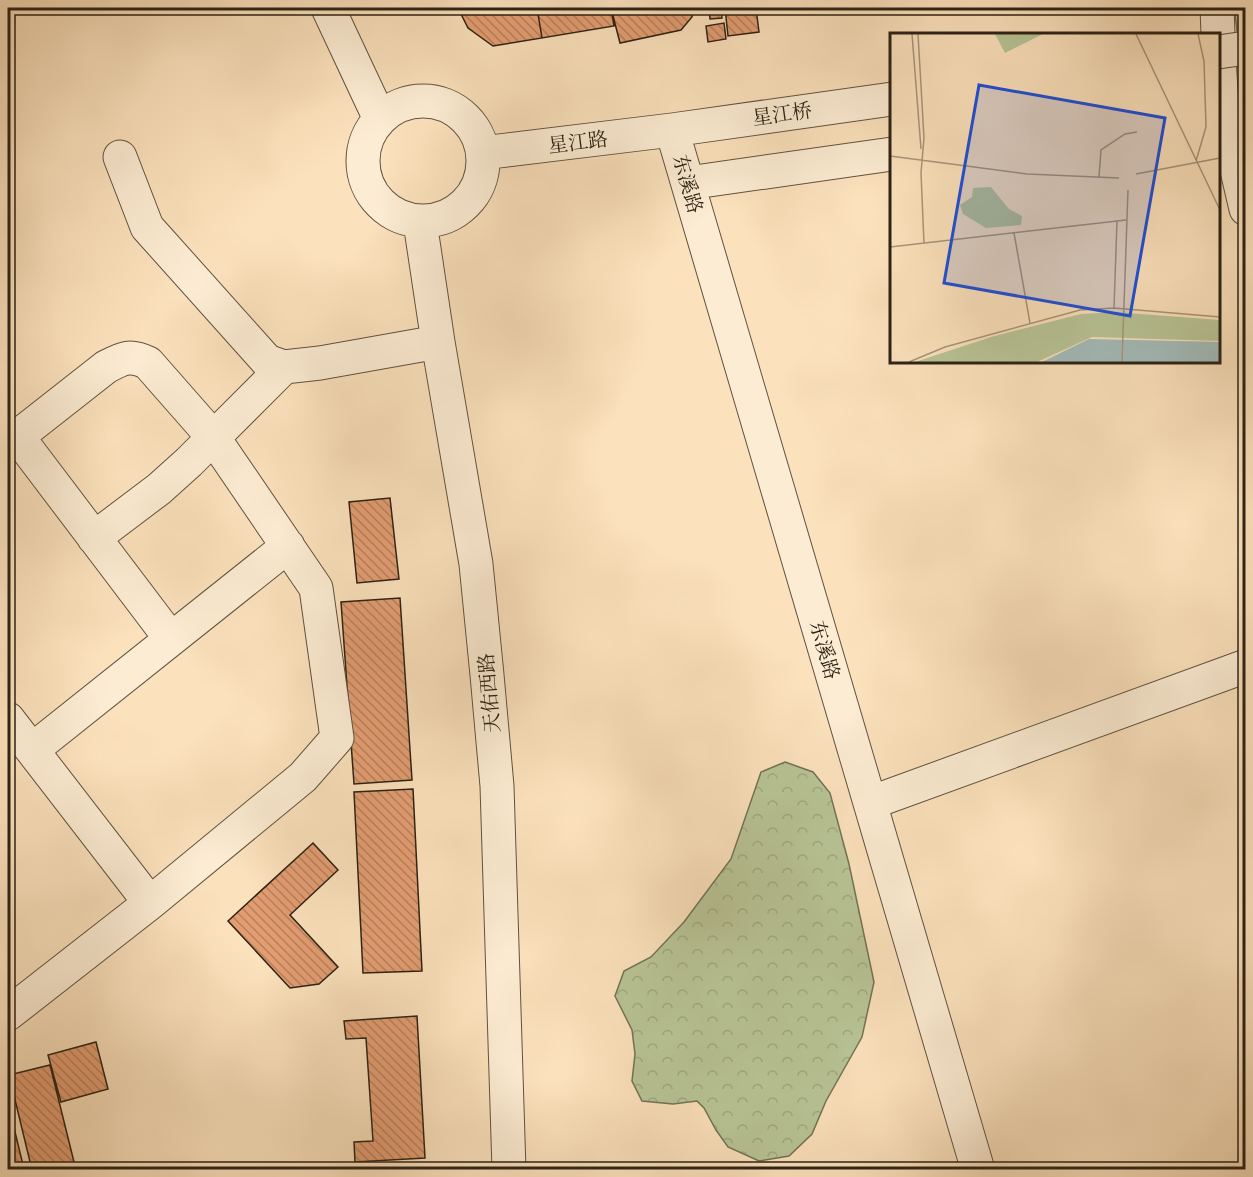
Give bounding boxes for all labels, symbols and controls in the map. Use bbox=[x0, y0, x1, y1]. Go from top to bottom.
inset map bbox=[890, 33, 1220, 363]
street label: 星江桥 bbox=[751, 98, 814, 131]
street label: 星江路 bbox=[547, 126, 609, 159]
street label: 东溪路 bbox=[667, 152, 708, 216]
street label: 东溪路 bbox=[804, 618, 845, 682]
street label: 天佑西路 bbox=[474, 652, 505, 734]

